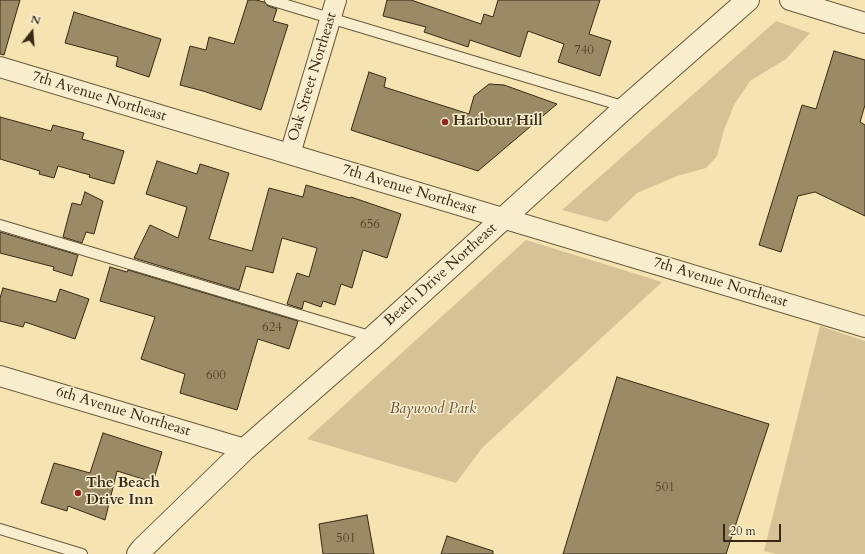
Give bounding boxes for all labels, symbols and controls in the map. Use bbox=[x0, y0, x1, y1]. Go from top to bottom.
street label: Oak Street Northeast bbox=[285, 10, 341, 144]
text: N bbox=[29, 11, 42, 29]
north arrow bbox=[12, 12, 52, 52]
house number: 740 bbox=[574, 43, 594, 59]
street label: 7th Avenue Northeast bbox=[30, 68, 168, 126]
place label: Harbour Hill bbox=[453, 113, 543, 131]
marker: Harbour Hill bbox=[440, 117, 450, 127]
street label: 7th Avenue Northeast bbox=[340, 161, 478, 219]
house number: 656 bbox=[360, 217, 380, 233]
street label: Beach Drive Northeast bbox=[381, 220, 501, 330]
street label: 7th Avenue Northeast bbox=[651, 254, 789, 312]
house number: 624 bbox=[262, 320, 282, 336]
house number: 600 bbox=[206, 368, 226, 384]
street label: 6th Avenue Northeast bbox=[54, 383, 192, 441]
park label: Baywood Park bbox=[390, 401, 476, 419]
place label: The Beach Drive Inn bbox=[86, 475, 160, 510]
house number: 501 bbox=[655, 480, 675, 496]
marker: The Beach Drive Inn bbox=[73, 488, 83, 498]
scale bar bbox=[725, 516, 783, 542]
text: 20 m bbox=[730, 523, 756, 539]
house number: 501 bbox=[336, 531, 356, 547]

